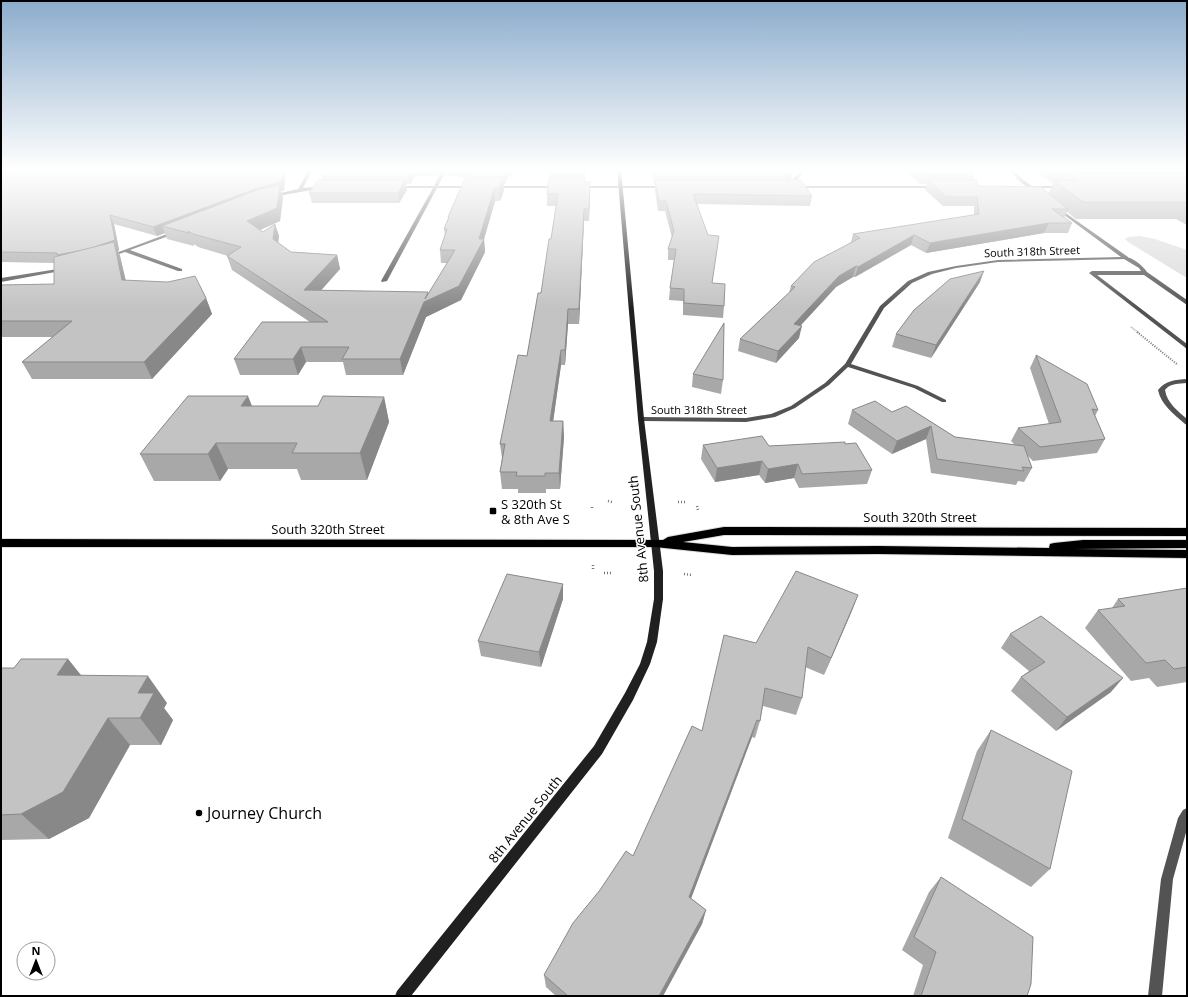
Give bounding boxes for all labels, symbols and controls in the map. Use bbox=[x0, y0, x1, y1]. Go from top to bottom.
street label: South 318th Street bbox=[984, 242, 1080, 260]
street label: South 318th Street bbox=[651, 402, 747, 417]
street label: 8th Avenue South bbox=[623, 475, 653, 583]
place label: S 320th St & 8th Ave S bbox=[501, 495, 570, 528]
marker: S 320th St & 8th Ave S bbox=[488, 506, 498, 516]
street label: South 320th Street bbox=[863, 508, 977, 526]
street label: South 320th Street bbox=[271, 520, 385, 538]
street label: 8th Avenue South bbox=[484, 772, 566, 866]
place label: Journey Church bbox=[205, 802, 322, 824]
marker: Journey Church bbox=[194, 808, 204, 818]
north arrow bbox=[16, 941, 56, 981]
text: N bbox=[32, 943, 40, 958]

